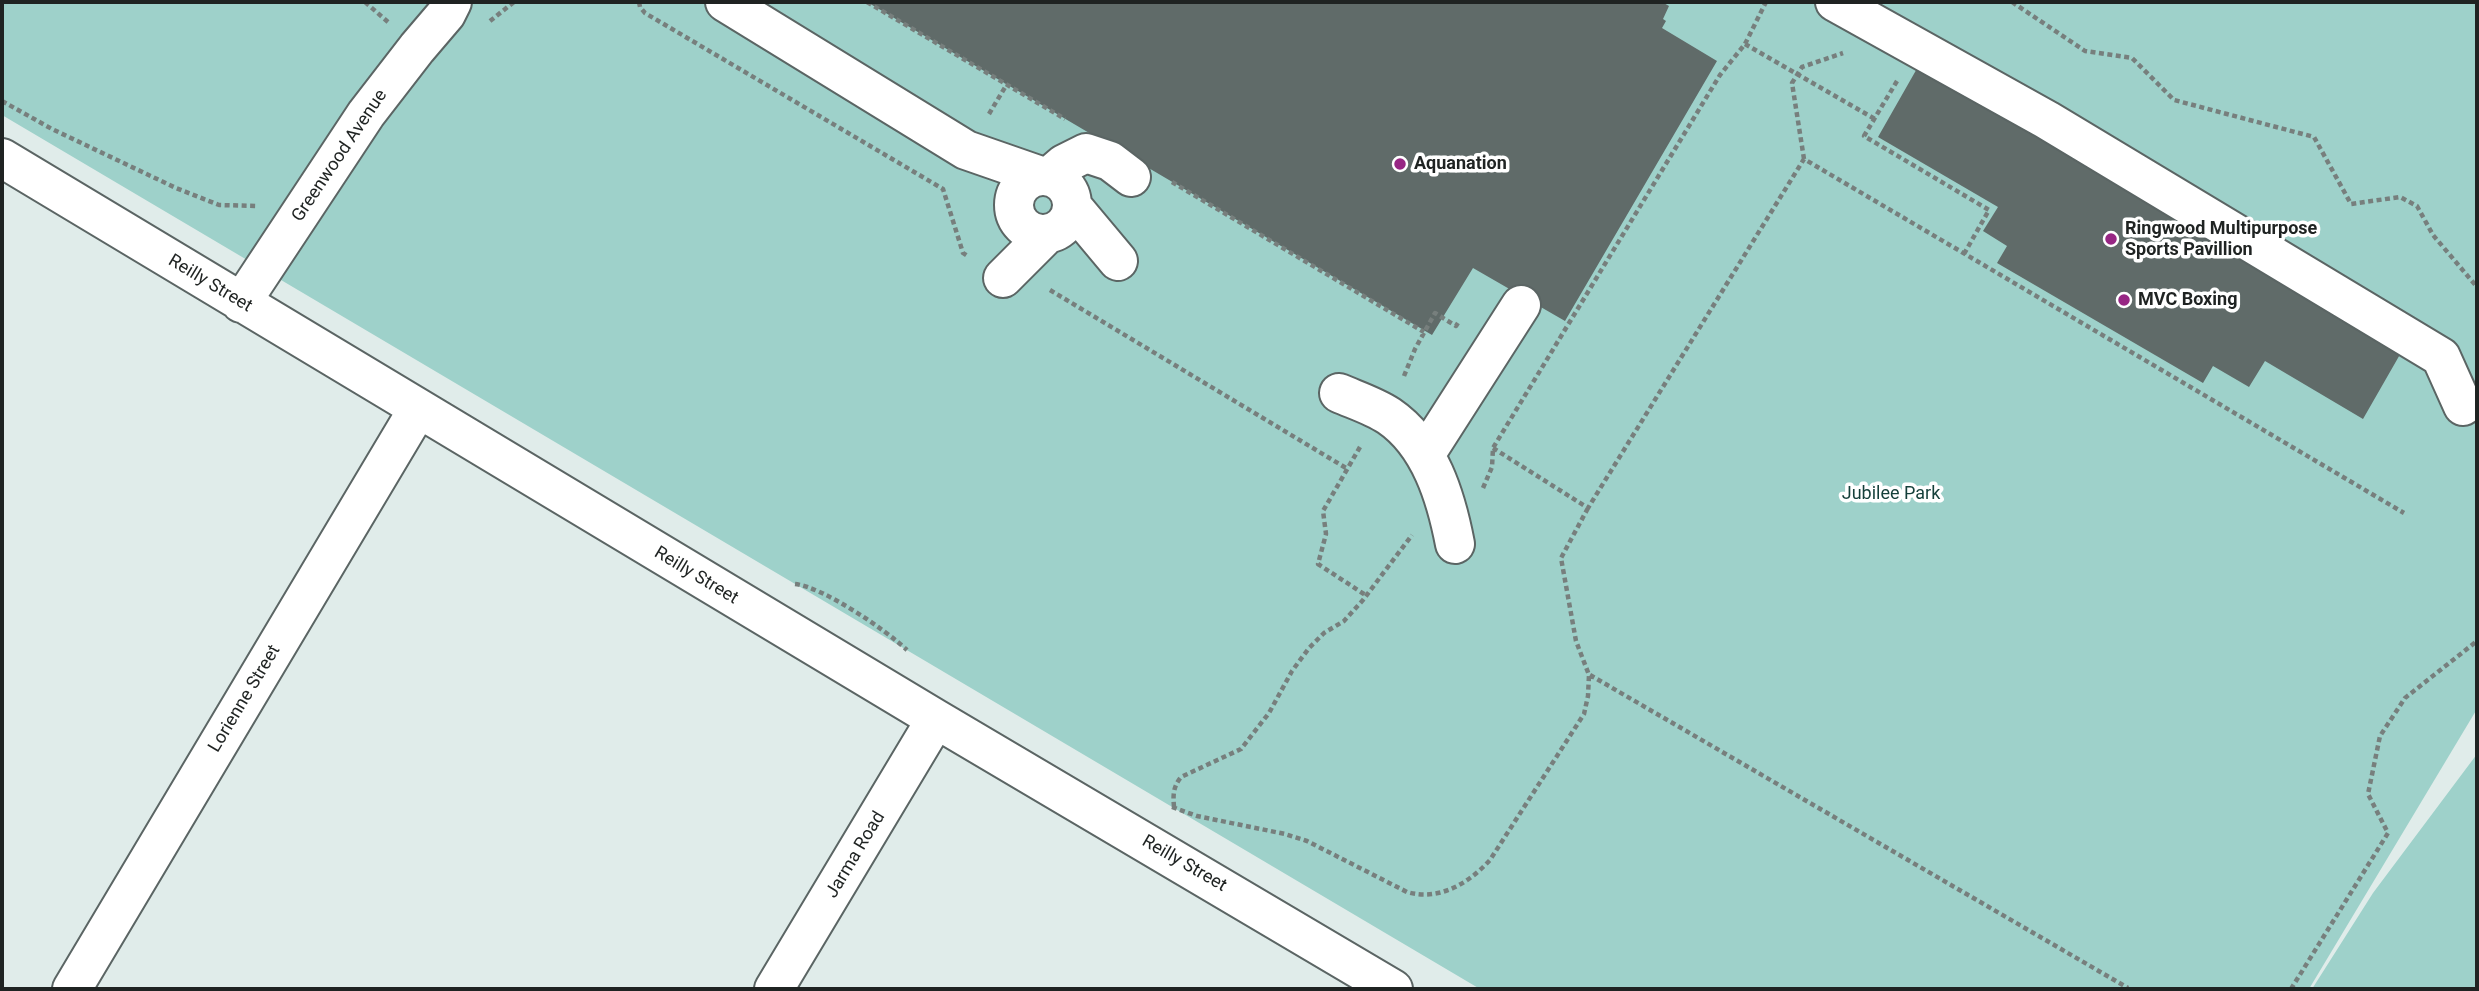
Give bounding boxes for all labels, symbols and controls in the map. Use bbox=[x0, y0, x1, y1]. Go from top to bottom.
street label: Greenwood Avenue bbox=[288, 86, 392, 226]
place label: Aquanation bbox=[1414, 153, 1507, 175]
marker: Aquanation bbox=[1392, 156, 1408, 172]
place label: Ringwood Multipurpose Sports Pavillion bbox=[2125, 218, 2317, 260]
marker: Ringwood Multipurpose Sports Pavillion bbox=[2103, 231, 2119, 247]
street label: Reilly Street bbox=[164, 250, 256, 318]
place label: MVC Boxing bbox=[2138, 289, 2237, 311]
marker: MVC Boxing bbox=[2116, 292, 2132, 308]
park label: Jubilee Park bbox=[1842, 483, 1940, 505]
street label: Reilly Street bbox=[650, 542, 742, 610]
street label: Lorienne Street bbox=[204, 641, 286, 757]
street label: Jarma Road bbox=[822, 808, 890, 902]
street label: Reilly Street bbox=[1138, 831, 1230, 897]

